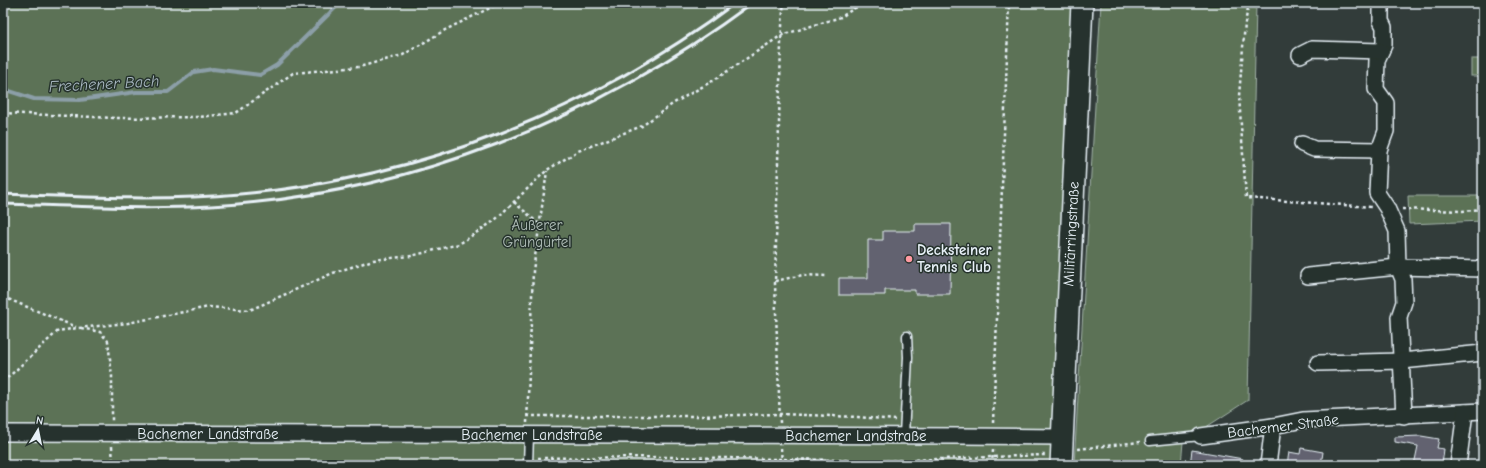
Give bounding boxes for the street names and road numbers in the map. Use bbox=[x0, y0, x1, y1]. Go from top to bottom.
street label: Militärringstraße bbox=[1059, 181, 1083, 287]
street label: Bachemer Straße bbox=[1226, 410, 1340, 442]
street label: Bachemer Landstraße bbox=[137, 425, 279, 443]
street label: Bachemer Landstraße bbox=[461, 426, 603, 444]
street label: Bachemer Landstraße bbox=[785, 427, 927, 445]

